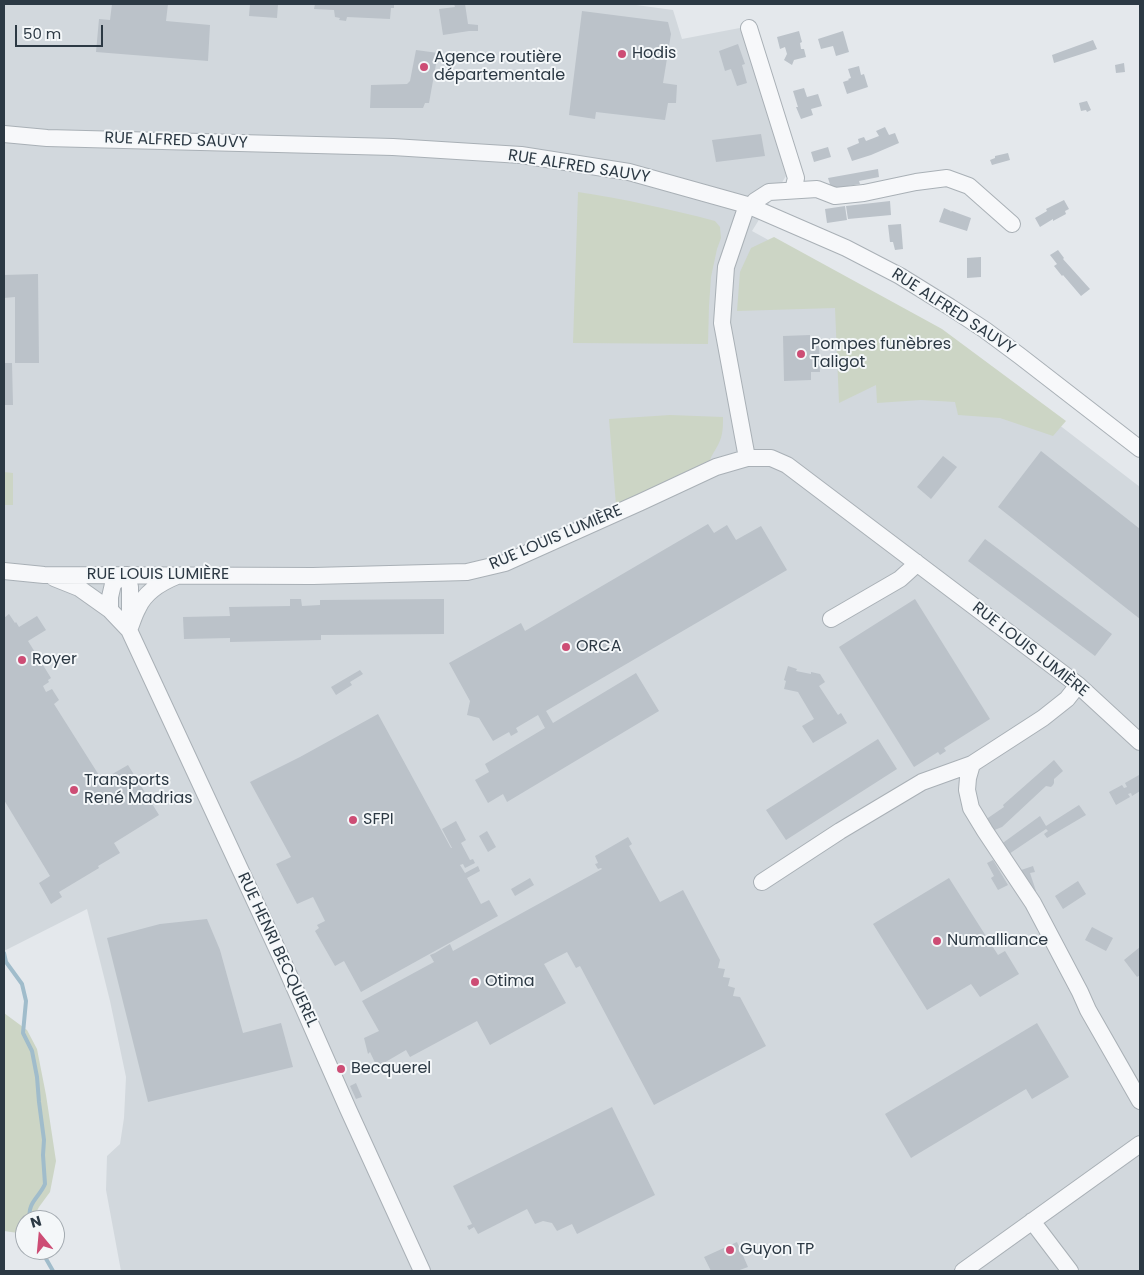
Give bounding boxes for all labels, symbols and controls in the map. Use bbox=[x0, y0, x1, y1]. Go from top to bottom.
scale bar bbox=[18, 15, 105, 47]
text: 50 m bbox=[23, 23, 61, 44]
place label: Hodis bbox=[632, 44, 676, 64]
place label: Agence routière départementale bbox=[434, 48, 565, 86]
marker: Hodis bbox=[616, 48, 628, 60]
marker: Agence routière départementale bbox=[418, 61, 430, 73]
street label: RUE ALFRED SAUVY bbox=[104, 129, 248, 153]
street label: RUE ALFRED SAUVY bbox=[507, 146, 651, 188]
street label: RUE ALFRED SAUVY bbox=[888, 265, 1018, 359]
place label: Pompes funèbres Taligot bbox=[811, 335, 951, 373]
marker: Pompes funèbres Taligot bbox=[795, 348, 807, 360]
street label: RUE LOUIS LUMIÈRE bbox=[487, 501, 625, 575]
street label: RUE LOUIS LUMIÈRE bbox=[87, 565, 229, 585]
street label: RUE LOUIS LUMIÈRE bbox=[968, 599, 1092, 701]
place label: ORCA bbox=[576, 637, 621, 657]
marker: ORCA bbox=[560, 641, 572, 653]
place label: Royer bbox=[32, 650, 77, 670]
marker: Royer bbox=[16, 654, 28, 666]
place label: Transports René Madrias bbox=[84, 771, 193, 809]
marker: Transports René Madrias bbox=[68, 784, 80, 796]
place label: SFPI bbox=[363, 810, 394, 830]
marker: SFPI bbox=[347, 814, 359, 826]
street label: RUE HENRI BECQUEREL bbox=[233, 870, 321, 1030]
place label: Numalliance bbox=[947, 931, 1048, 951]
marker: Numalliance bbox=[931, 935, 943, 947]
place label: Otima bbox=[485, 972, 535, 992]
marker: Otima bbox=[469, 976, 481, 988]
place label: Becquerel bbox=[351, 1059, 431, 1079]
marker: Becquerel bbox=[335, 1063, 347, 1075]
north arrow bbox=[15, 1210, 65, 1260]
text: N bbox=[28, 1211, 44, 1233]
place label: Guyon TP bbox=[740, 1240, 814, 1260]
marker: Guyon TP bbox=[724, 1244, 736, 1256]

